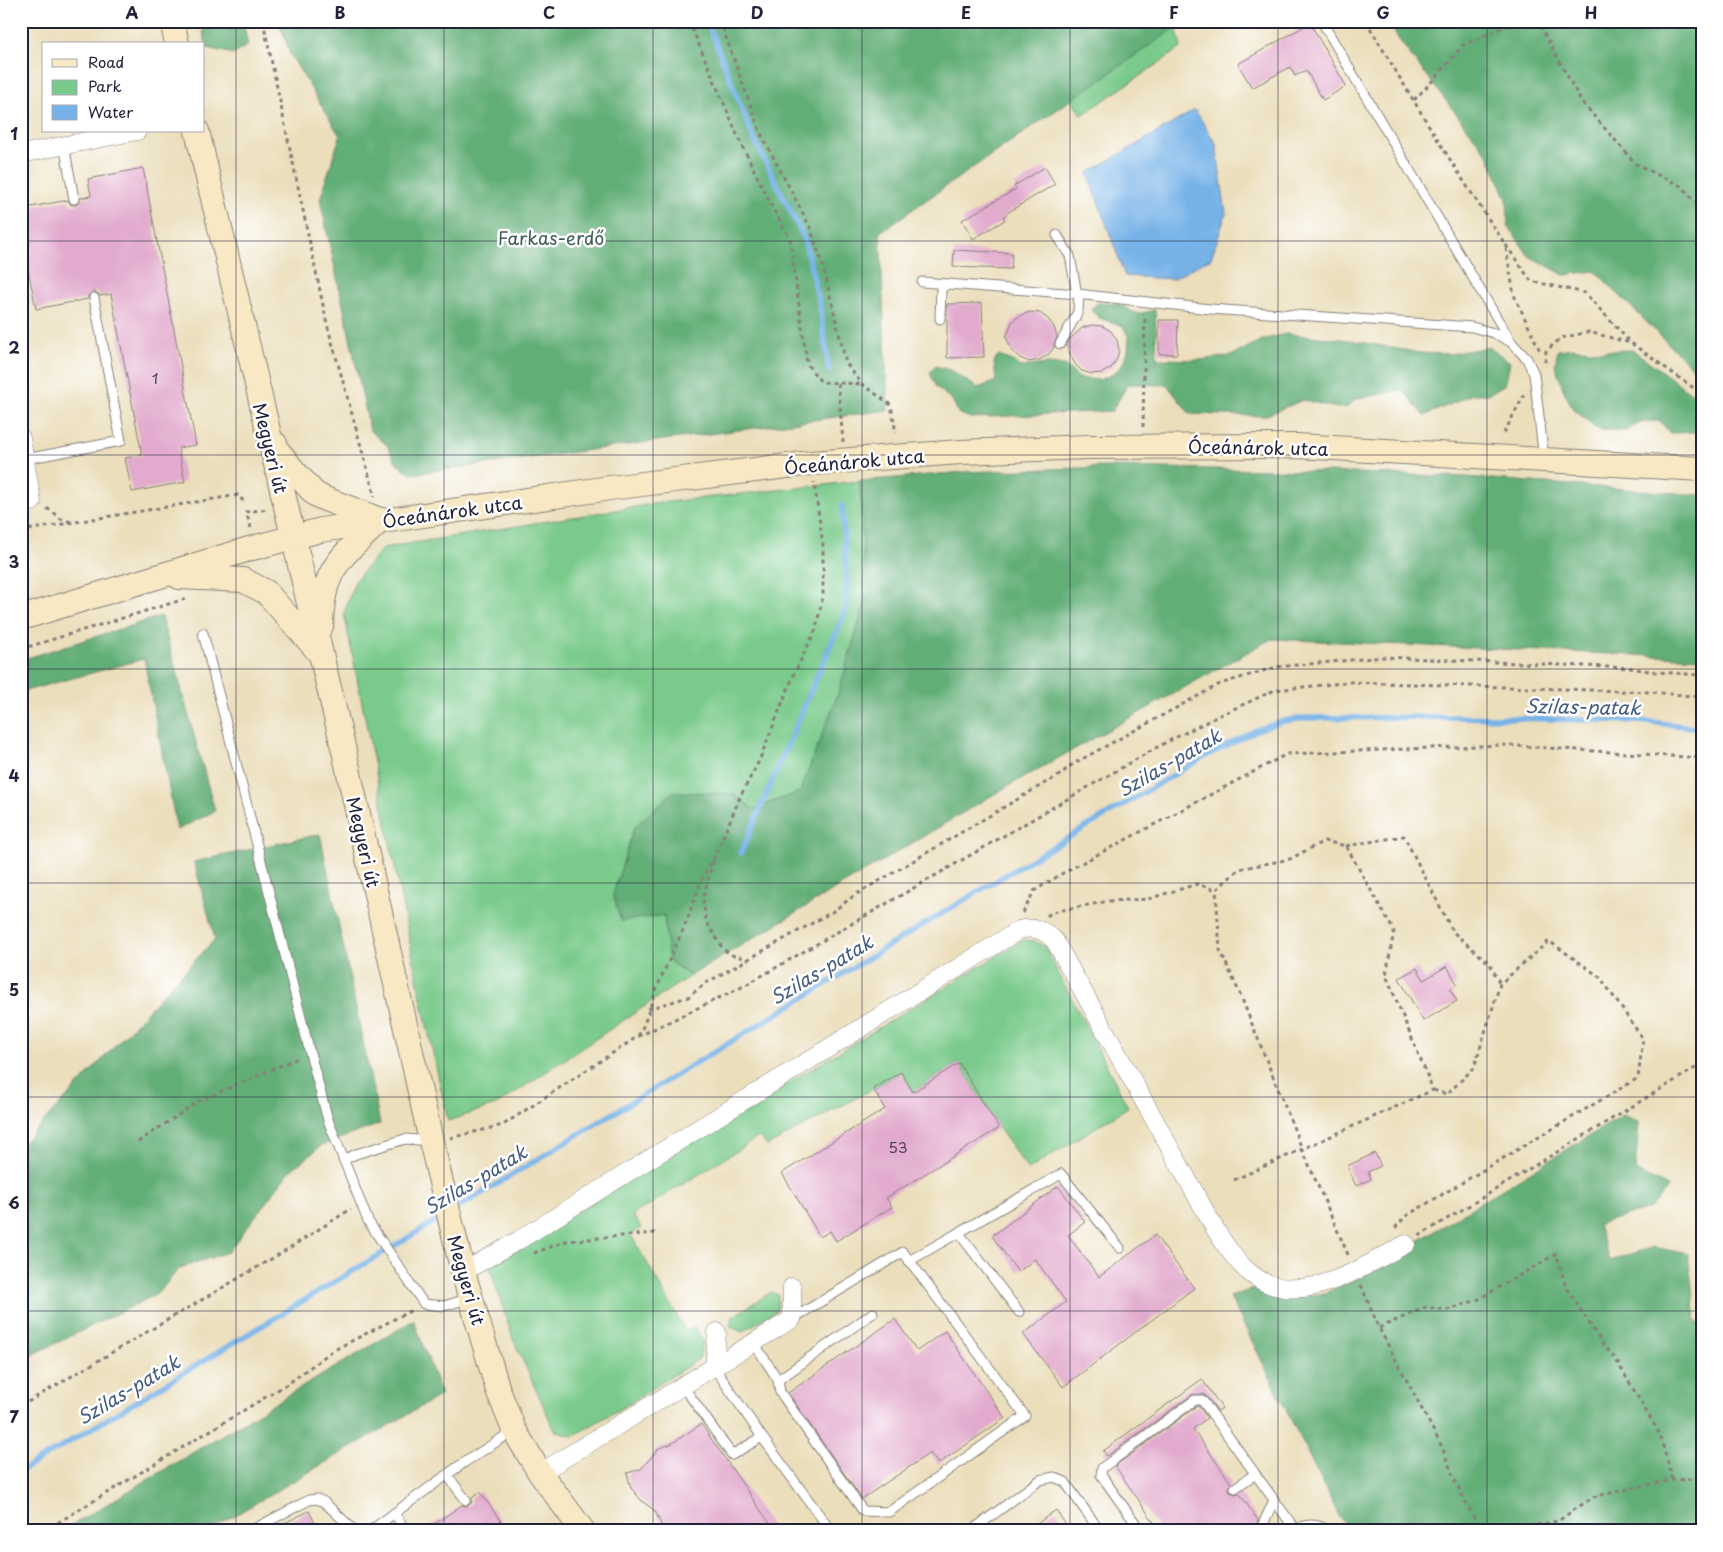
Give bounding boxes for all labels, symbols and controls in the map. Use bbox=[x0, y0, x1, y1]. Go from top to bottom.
text: A bbox=[126, 0, 139, 24]
text: B bbox=[335, 0, 346, 24]
text: C bbox=[543, 0, 555, 24]
text: D bbox=[751, 0, 763, 24]
text: E bbox=[961, 0, 971, 24]
text: F bbox=[1169, 0, 1179, 24]
text: G bbox=[1376, 0, 1390, 24]
text: H bbox=[1585, 0, 1597, 24]
legend bbox=[42, 42, 205, 132]
text: Road bbox=[88, 50, 124, 73]
text: Park bbox=[88, 74, 122, 97]
text: Water bbox=[88, 100, 133, 123]
text: 1 bbox=[10, 121, 18, 145]
park label: Farkas-erdő bbox=[498, 224, 604, 251]
text: 2 bbox=[8, 335, 20, 359]
house number: 1 bbox=[152, 366, 158, 389]
street label: Megyeri út bbox=[247, 400, 295, 496]
street label: Óceánárok utca bbox=[1188, 432, 1329, 462]
street label: Óceánárok utca bbox=[783, 441, 925, 481]
street label: Óceánárok utca bbox=[381, 488, 524, 534]
text: 3 bbox=[9, 549, 19, 573]
water label: Szilas-patak bbox=[1525, 691, 1642, 721]
water label: Szilas-patak bbox=[1112, 720, 1227, 803]
text: 4 bbox=[9, 763, 20, 787]
street label: Megyeri út bbox=[340, 794, 388, 890]
water label: Szilas-patak bbox=[764, 927, 879, 1011]
text: 5 bbox=[9, 977, 19, 1001]
house number: 53 bbox=[888, 1135, 908, 1158]
water label: Szilas-patak bbox=[418, 1137, 533, 1221]
text: 6 bbox=[8, 1190, 20, 1214]
street label: Megyeri út bbox=[441, 1232, 493, 1328]
water label: Szilas-patak bbox=[71, 1347, 186, 1431]
text: 7 bbox=[9, 1404, 19, 1428]

